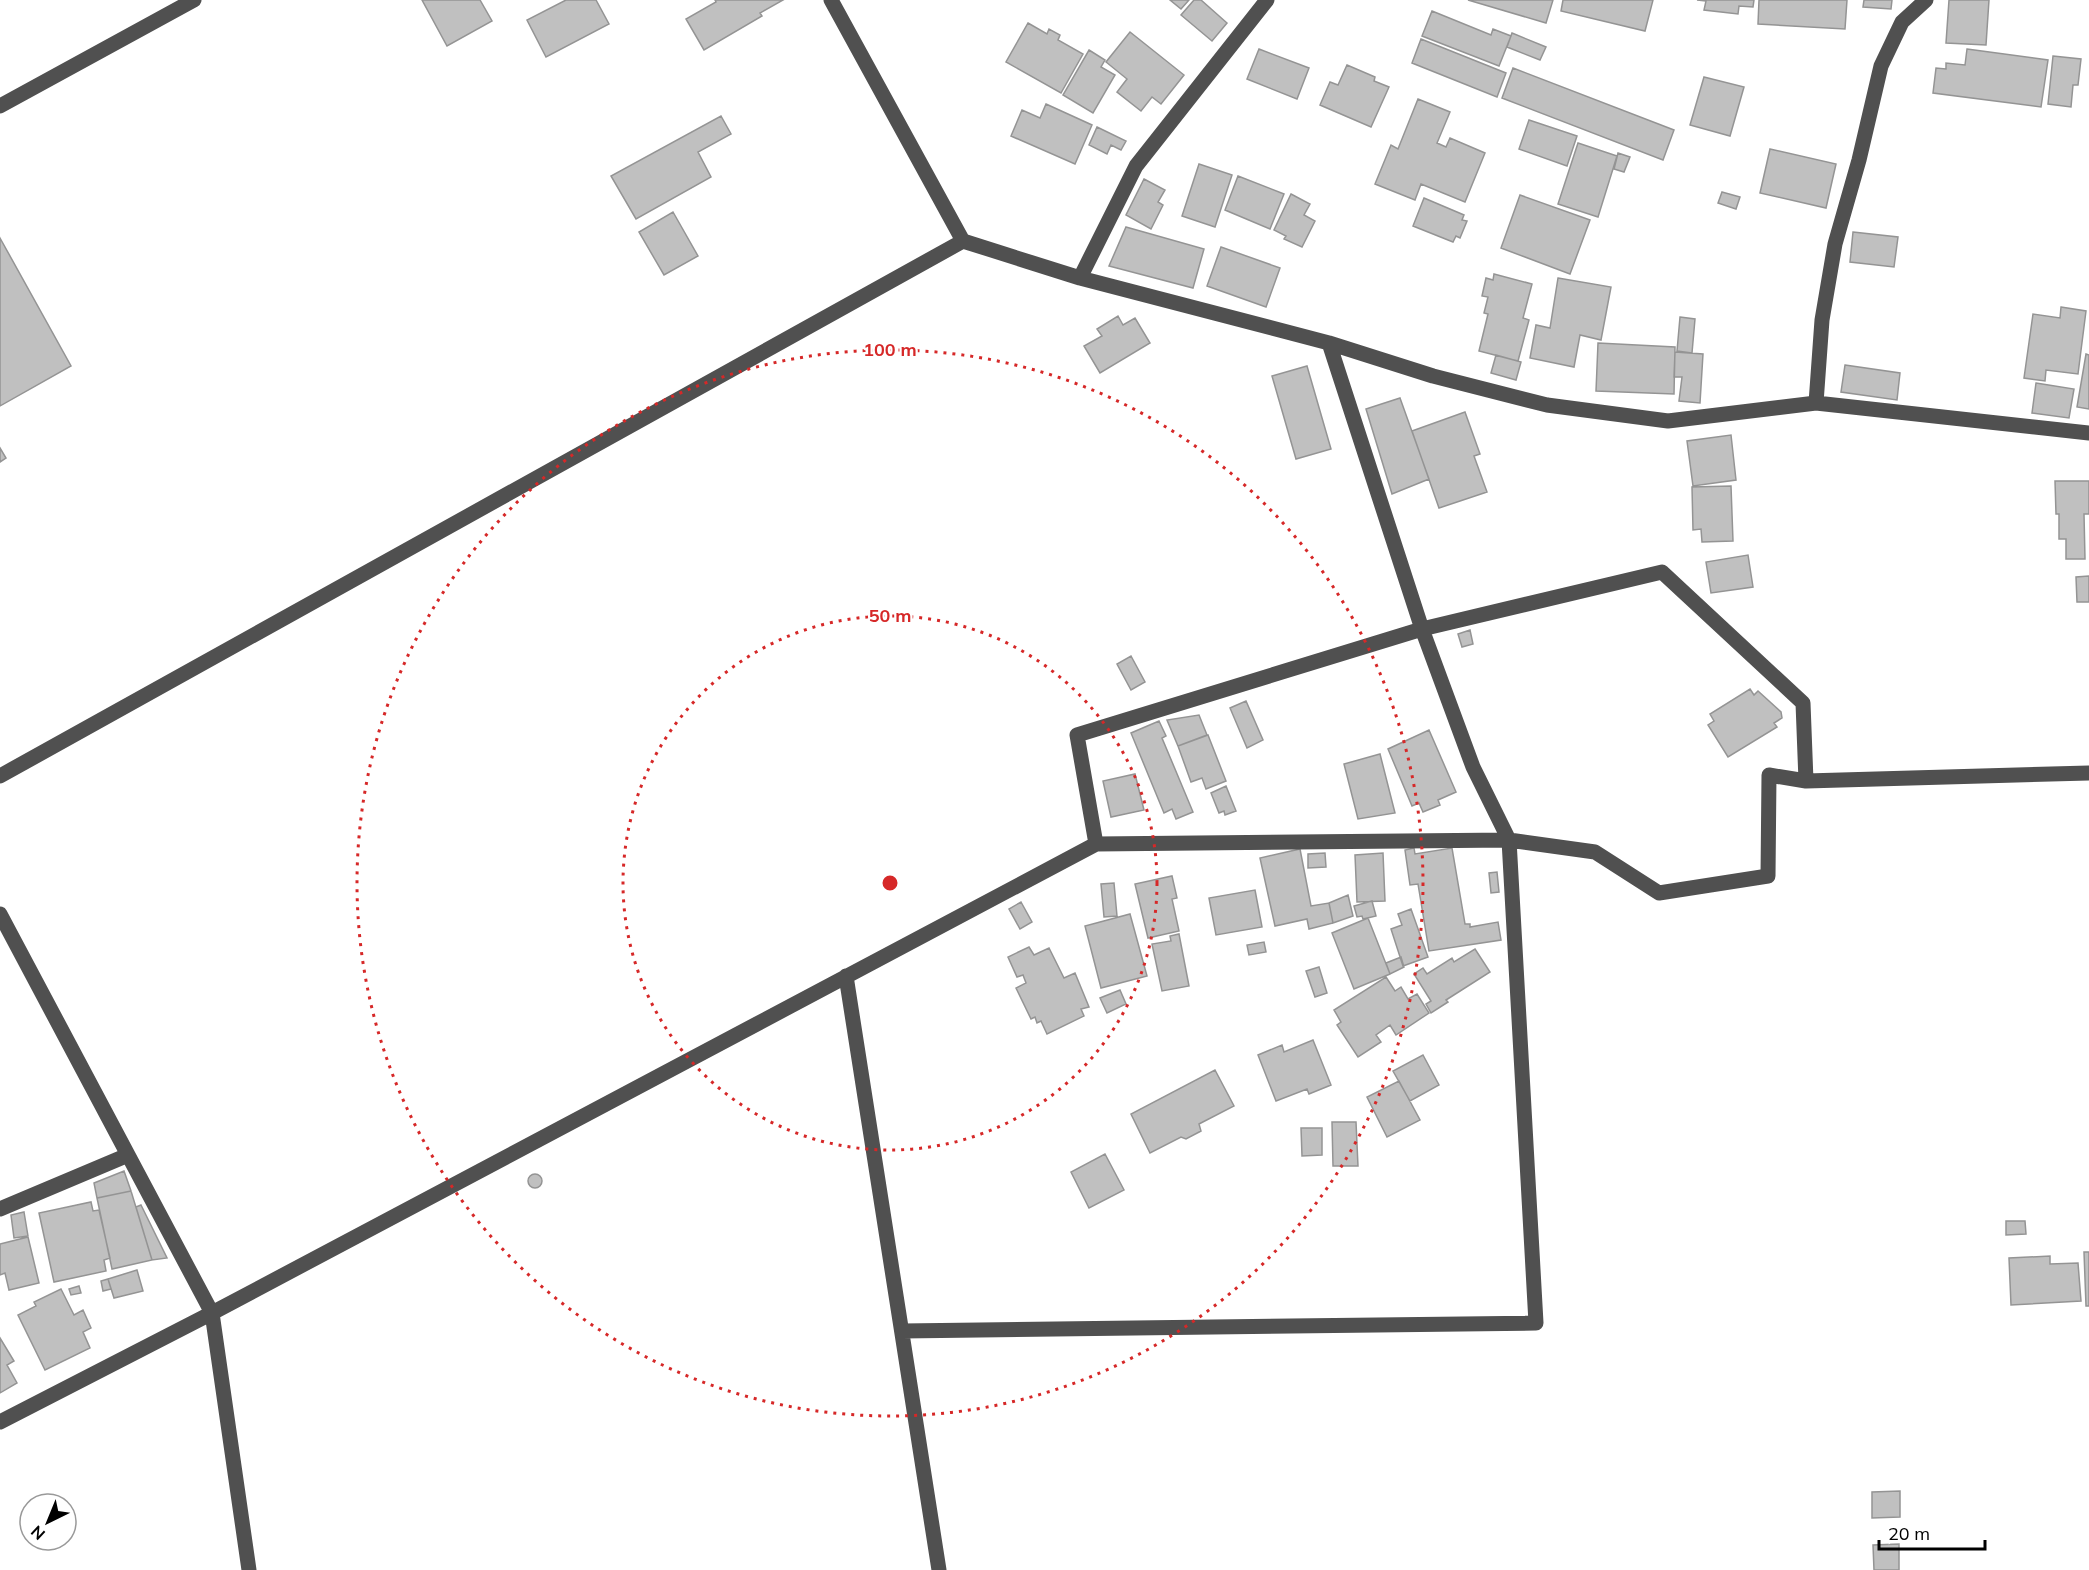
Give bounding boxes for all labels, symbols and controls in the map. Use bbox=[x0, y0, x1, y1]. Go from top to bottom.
text: 100 m bbox=[863, 338, 917, 361]
text: 50 m bbox=[869, 604, 911, 627]
centre of rings bbox=[880, 873, 900, 893]
north arrow bbox=[18, 1492, 78, 1552]
scale bar bbox=[1879, 1513, 1986, 1551]
text: N bbox=[27, 1522, 49, 1544]
text: 20 m bbox=[1888, 1522, 1930, 1545]

